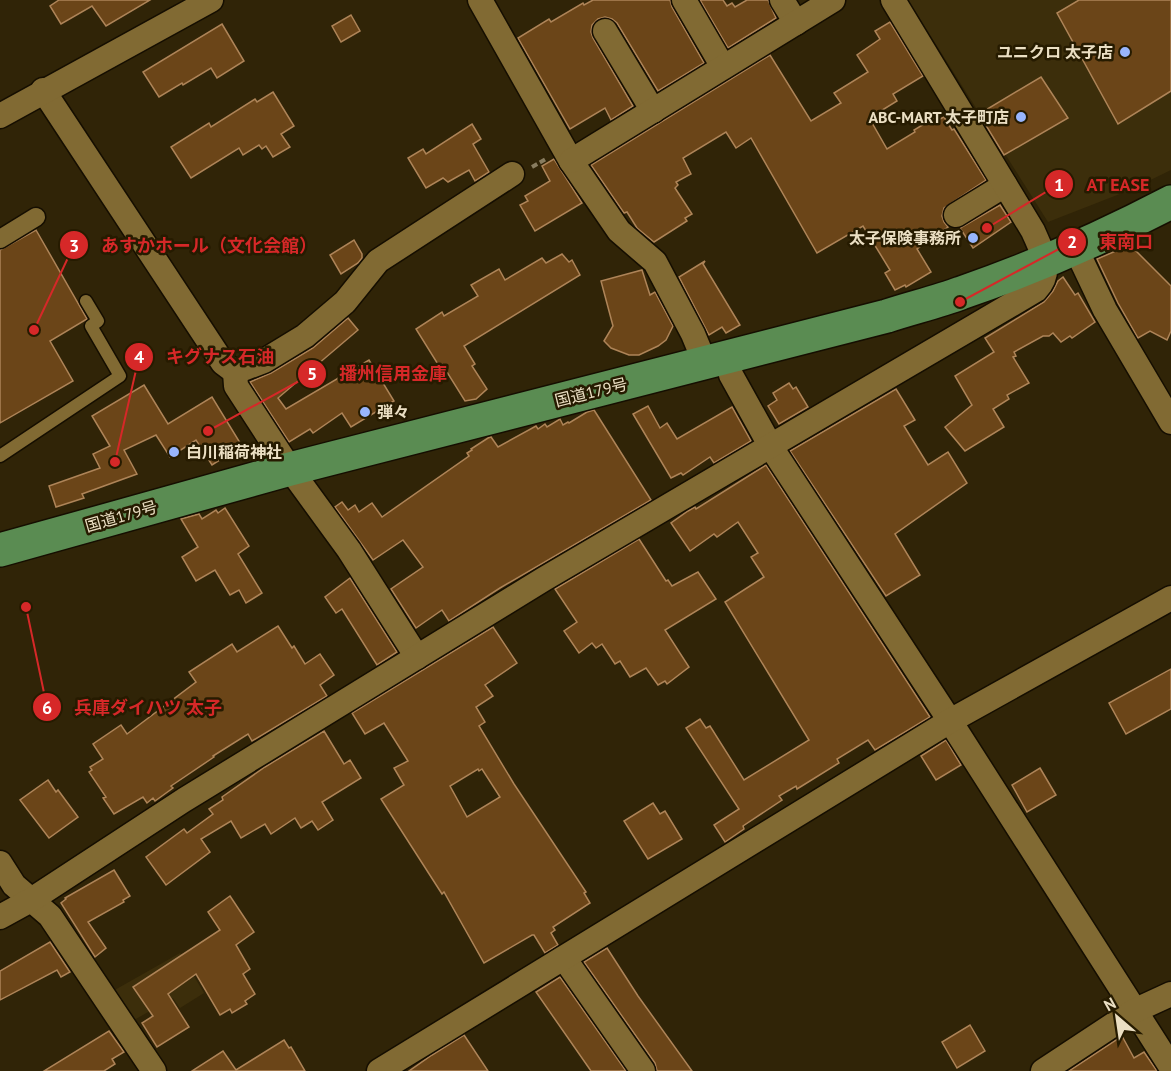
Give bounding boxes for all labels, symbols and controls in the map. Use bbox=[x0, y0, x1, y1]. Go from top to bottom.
place label: ユニクロ 太子店 bbox=[997, 42, 1113, 62]
marker: ユニクロ 太子店 bbox=[1118, 45, 1132, 59]
place label: ABC-MART 太子町店 bbox=[868, 107, 1009, 127]
marker: ABC-MART 太子町店 bbox=[1014, 110, 1028, 124]
callout: AT EASE bbox=[1044, 166, 1161, 202]
text: 1 bbox=[1054, 173, 1064, 196]
text: AT EASE bbox=[1087, 173, 1149, 196]
callout: 東南口 bbox=[1057, 224, 1165, 260]
callout: あすかホール（文化会館） bbox=[59, 227, 329, 263]
place label: 太子保険事務所 bbox=[849, 228, 961, 248]
text: 2 bbox=[1067, 230, 1077, 253]
text: 東南口 bbox=[1099, 230, 1153, 253]
marker: 太子保険事務所 bbox=[966, 231, 980, 245]
text: 3 bbox=[69, 234, 79, 257]
text: あすかホール（文化会館） bbox=[101, 234, 317, 257]
callout: キグナス石油 bbox=[124, 339, 286, 375]
text: 4 bbox=[134, 345, 144, 368]
text: キグナス石油 bbox=[166, 345, 274, 368]
callout: 播州信用金庫 bbox=[297, 356, 459, 392]
text: 5 bbox=[307, 362, 317, 385]
text: 播州信用金庫 bbox=[339, 362, 447, 385]
street label: 国道179号 bbox=[553, 373, 629, 411]
place label: 弾々 bbox=[377, 402, 409, 422]
marker: 弾々 bbox=[358, 405, 372, 419]
place label: 白川稲荷神社 bbox=[186, 442, 282, 462]
marker: 白川稲荷神社 bbox=[167, 445, 181, 459]
street label: 国道179号 bbox=[83, 496, 159, 536]
callout: 兵庫ダイハツ 太子 bbox=[32, 689, 234, 725]
text: 6 bbox=[42, 696, 52, 719]
text: 兵庫ダイハツ 太子 bbox=[74, 696, 222, 719]
north arrow bbox=[1087, 987, 1147, 1047]
text: N bbox=[1100, 993, 1119, 1015]

